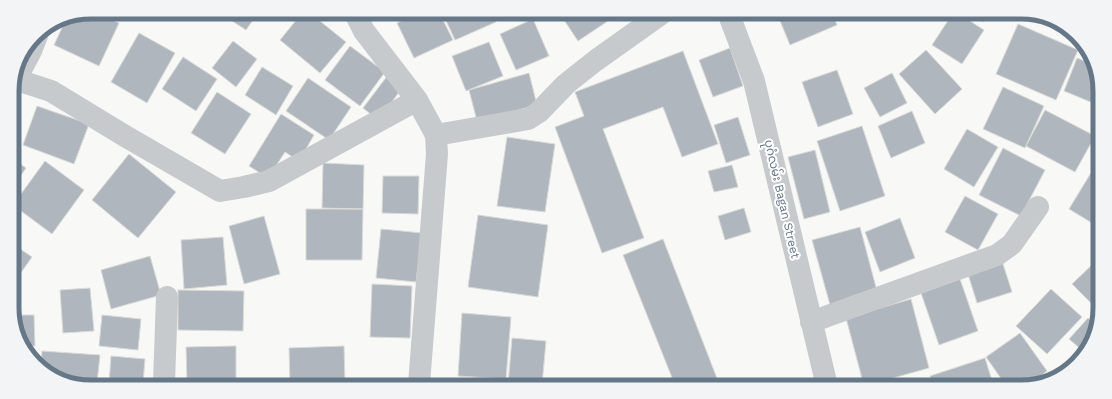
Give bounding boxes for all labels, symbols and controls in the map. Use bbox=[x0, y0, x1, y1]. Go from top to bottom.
street label: ပုဂံလမ်း Bagan Street bbox=[759, 138, 804, 260]

